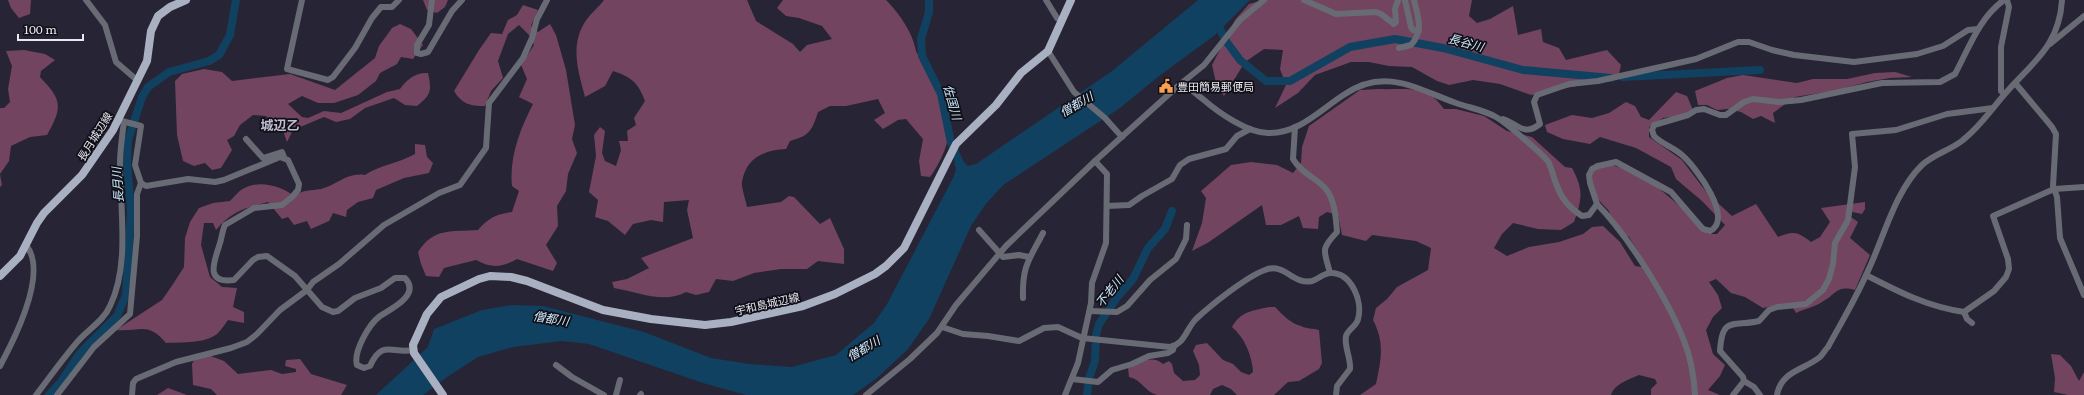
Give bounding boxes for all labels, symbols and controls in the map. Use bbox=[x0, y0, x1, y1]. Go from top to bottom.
scale bar bbox=[18, 16, 83, 42]
text: 100 m bbox=[24, 20, 57, 38]
water label: 長谷川 bbox=[1446, 29, 1488, 56]
public building icon: 豊田簡易郵便局 bbox=[1158, 78, 1174, 94]
place label: 豊田簡易郵便局 bbox=[1177, 78, 1254, 94]
water label: 佐国川 bbox=[939, 82, 967, 124]
water label: 僧都川 bbox=[1056, 86, 1098, 121]
street label: 長月城辺線 bbox=[73, 108, 115, 164]
district label: 城辺乙 bbox=[260, 115, 300, 134]
water label: 長月川 bbox=[107, 164, 127, 204]
water label: 不老川 bbox=[1091, 270, 1128, 311]
street label: 宇和島城辺線 bbox=[733, 288, 801, 318]
water label: 僧都川 bbox=[532, 306, 572, 330]
water label: 僧都川 bbox=[843, 330, 885, 365]

